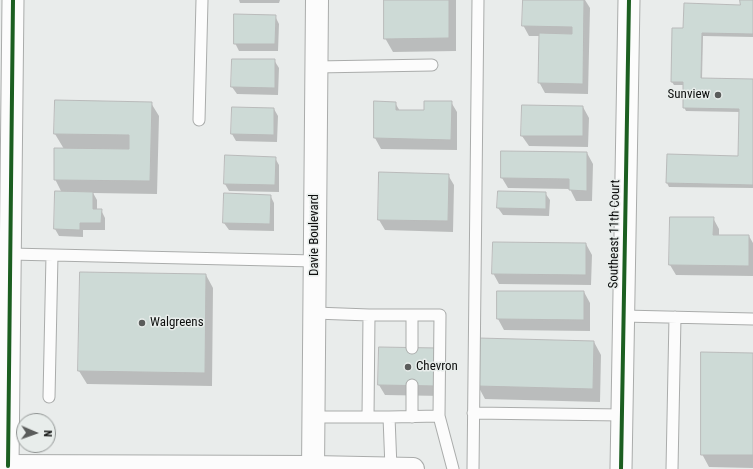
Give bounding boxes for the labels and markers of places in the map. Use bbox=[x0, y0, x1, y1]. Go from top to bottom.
place label: Sunview bbox=[668, 87, 710, 103]
marker: Sunview bbox=[713, 90, 723, 100]
place label: Walgreens bbox=[150, 315, 204, 331]
marker: Walgreens bbox=[137, 318, 147, 328]
place label: Chevron bbox=[416, 359, 458, 375]
marker: Chevron bbox=[403, 362, 413, 372]

